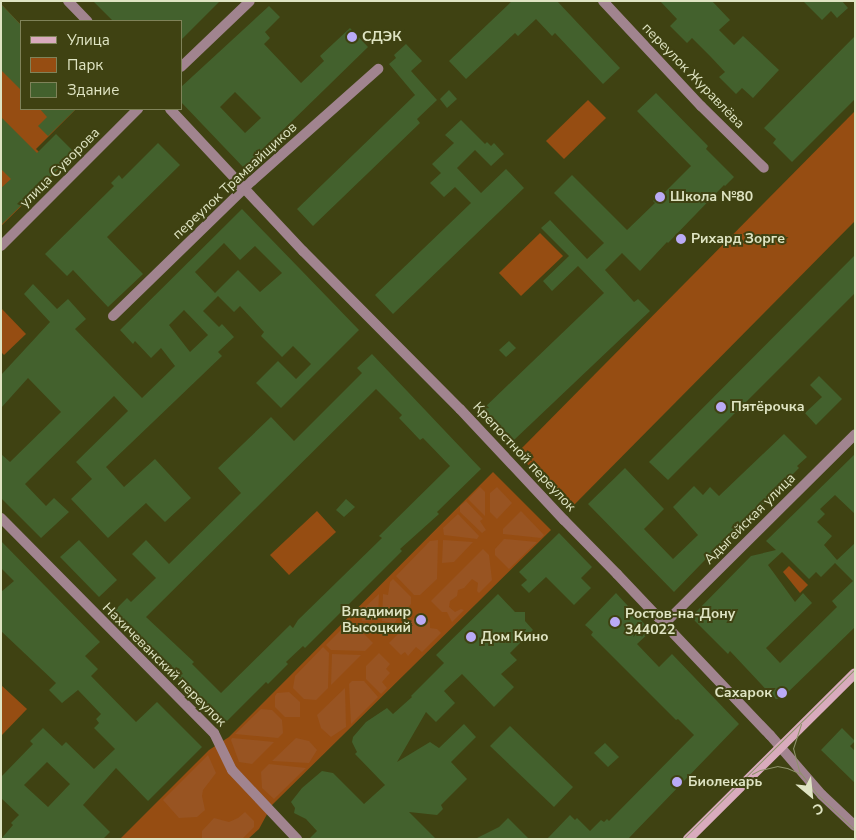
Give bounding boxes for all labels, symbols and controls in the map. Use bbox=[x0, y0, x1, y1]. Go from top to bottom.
legend bbox=[20, 20, 182, 110]
street label: переулок Журавлёва bbox=[638, 20, 748, 132]
place label: СДЭК bbox=[362, 29, 402, 45]
text: Улица bbox=[67, 30, 110, 50]
marker: СДЭК bbox=[346, 31, 358, 43]
text: Парк bbox=[67, 55, 103, 75]
text: Здание bbox=[67, 80, 119, 100]
street label: переулок Трамвайщиков bbox=[169, 119, 301, 243]
street label: улица Суворова bbox=[17, 125, 103, 211]
place label: Школа №80 bbox=[670, 189, 753, 205]
marker: Школа №80 bbox=[654, 191, 666, 203]
place label: Рихард Зорге bbox=[691, 231, 785, 247]
marker: Рихард Зорге bbox=[675, 233, 687, 245]
street label: Крепостной переулок bbox=[469, 399, 579, 515]
place label: Пятёрочка bbox=[731, 399, 804, 415]
marker: Пятёрочка bbox=[715, 401, 727, 413]
street label: Адыгейская улица bbox=[701, 470, 799, 568]
street label: Нахичеванский переулок bbox=[99, 600, 229, 730]
place label: Владимир Высоцкий bbox=[341, 604, 411, 636]
place label: Ростов-на-Дону 344022 bbox=[625, 606, 735, 638]
marker: Владимир Высоцкий bbox=[415, 614, 427, 626]
marker: Ростов-на-Дону 344022 bbox=[609, 616, 621, 628]
place label: Дом Кино bbox=[481, 629, 548, 645]
marker: Дом Кино bbox=[465, 631, 477, 643]
place label: Сахарок bbox=[714, 685, 772, 701]
marker: Сахарок bbox=[776, 687, 788, 699]
north arrow bbox=[786, 770, 836, 820]
place label: Биолекарь bbox=[688, 774, 762, 790]
marker: Биолекарь bbox=[670, 775, 684, 789]
text: С bbox=[810, 798, 827, 819]

